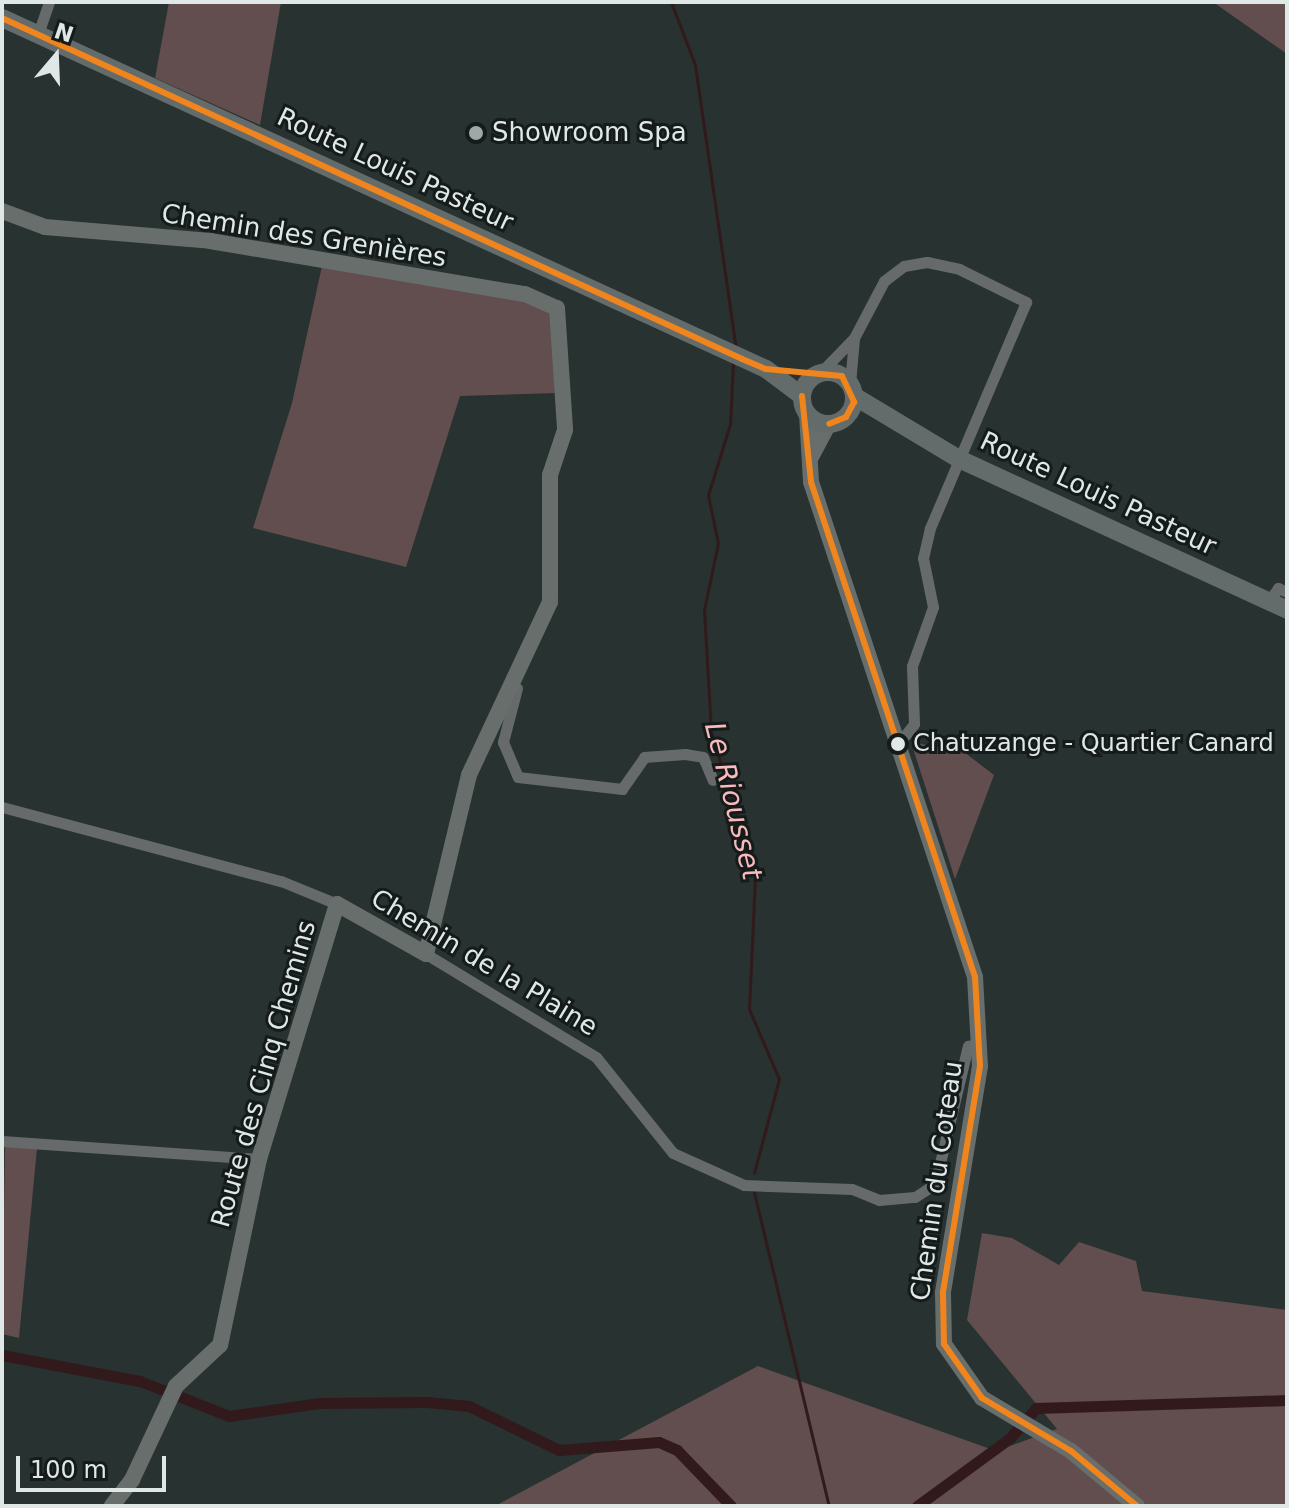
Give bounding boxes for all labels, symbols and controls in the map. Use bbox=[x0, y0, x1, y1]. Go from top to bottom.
north arrow bbox=[16, 16, 96, 96]
text: N bbox=[51, 18, 77, 48]
street label: Route Louis Pasteur bbox=[272, 102, 518, 238]
place label: Showroom Spa bbox=[492, 117, 687, 149]
marker: Showroom Spa bbox=[467, 124, 485, 142]
street label: Chemin des Grenières bbox=[159, 198, 449, 274]
street label: Route Louis Pasteur bbox=[975, 426, 1221, 562]
water label: Le Riousset bbox=[697, 719, 769, 883]
place label: Chatuzange - Quartier Canard bbox=[913, 730, 1274, 758]
marker: Chatuzange - Quartier Canard bbox=[890, 736, 906, 752]
street label: Chemin de la Plaine bbox=[365, 883, 603, 1043]
street label: Route des Cinq Chemins bbox=[205, 917, 323, 1231]
street label: Chemin du Coteau bbox=[905, 1059, 969, 1303]
scale bar bbox=[20, 1440, 170, 1490]
text: 100 m bbox=[30, 1456, 107, 1484]

